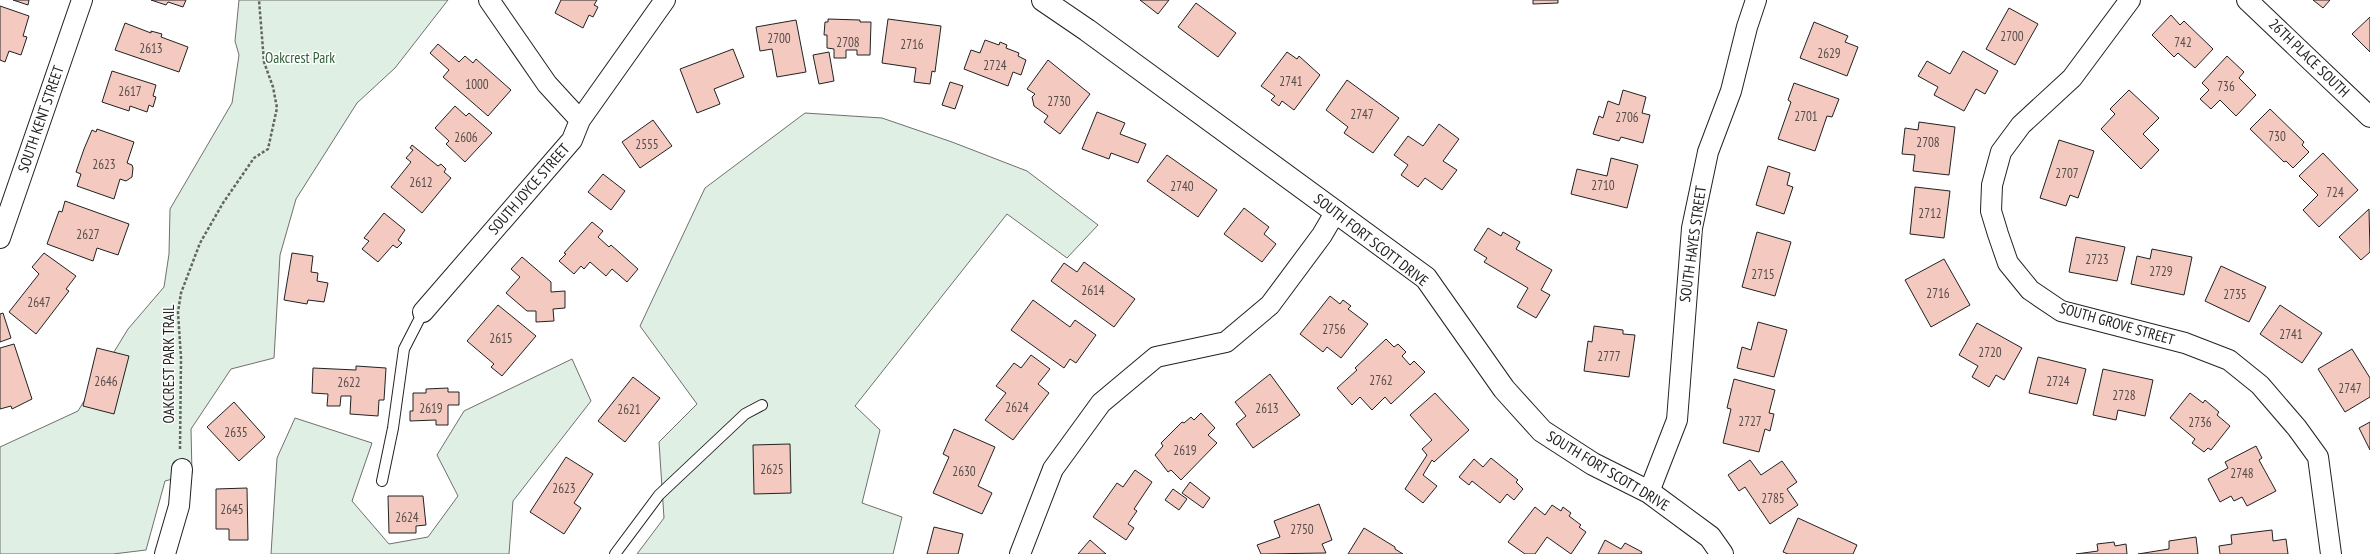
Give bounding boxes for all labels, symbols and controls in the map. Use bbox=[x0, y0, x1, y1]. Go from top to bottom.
street label: 26TH PLACE SOUTH bbox=[2265, 14, 2354, 101]
house number: 2700 bbox=[2000, 28, 2024, 45]
house number: 2700 bbox=[767, 30, 791, 47]
house number: 2708 bbox=[836, 34, 860, 51]
house number: 742 bbox=[2174, 34, 2192, 51]
house number: 2716 bbox=[900, 36, 924, 53]
house number: 2613 bbox=[139, 40, 163, 57]
house number: 2629 bbox=[1817, 45, 1841, 62]
park label: Oakcrest Park bbox=[265, 48, 335, 67]
house number: 2724 bbox=[983, 57, 1007, 74]
street label: SOUTH KENT STREET bbox=[13, 63, 68, 175]
house number: 2741 bbox=[1279, 73, 1303, 90]
house number: 1000 bbox=[465, 76, 489, 93]
house number: 736 bbox=[2217, 78, 2235, 95]
house number: 2617 bbox=[118, 83, 142, 100]
house number: 2730 bbox=[1047, 93, 1071, 110]
house number: 2747 bbox=[1350, 106, 1374, 123]
house number: 2701 bbox=[1794, 108, 1818, 125]
house number: 2706 bbox=[1615, 109, 1639, 126]
house number: 730 bbox=[2268, 128, 2286, 145]
house number: 2606 bbox=[454, 129, 478, 146]
house number: 2708 bbox=[1916, 134, 1940, 151]
house number: 2555 bbox=[635, 136, 659, 153]
street label: SOUTH JOYCE STREET bbox=[484, 139, 574, 238]
house number: 2623 bbox=[92, 156, 116, 173]
house number: 2707 bbox=[2055, 165, 2079, 182]
house number: 2612 bbox=[409, 174, 433, 191]
house number: 2710 bbox=[1591, 177, 1615, 194]
house number: 2740 bbox=[1170, 178, 1194, 195]
street label: SOUTH HAYES STREET bbox=[1675, 184, 1710, 303]
house number: 724 bbox=[2326, 184, 2344, 201]
street label: SOUTH FORT SCOTT DRIVE bbox=[1310, 189, 1432, 290]
house number: 2712 bbox=[1918, 205, 1942, 222]
house number: 2627 bbox=[76, 226, 100, 243]
house number: 2723 bbox=[2085, 251, 2109, 268]
house number: 2729 bbox=[2149, 263, 2173, 280]
house number: 2715 bbox=[1751, 266, 1775, 283]
house number: 2614 bbox=[1081, 282, 1105, 299]
house number: 2716 bbox=[1926, 285, 1950, 302]
house number: 2735 bbox=[2223, 286, 2247, 303]
house number: 2647 bbox=[27, 294, 51, 311]
street label: SOUTH GROVE STREET bbox=[2057, 298, 2177, 349]
street label: OAKCREST PARK TRAIL bbox=[159, 304, 178, 423]
house number: 2756 bbox=[1322, 321, 1346, 338]
house number: 2741 bbox=[2279, 326, 2303, 343]
house number: 2615 bbox=[489, 330, 513, 347]
house number: 2720 bbox=[1978, 344, 2002, 361]
house number: 2777 bbox=[1597, 348, 1621, 365]
house number: 2762 bbox=[1369, 372, 1393, 389]
house number: 2646 bbox=[94, 373, 118, 390]
house number: 2724 bbox=[2046, 373, 2070, 390]
house number: 2622 bbox=[337, 374, 361, 391]
house number: 2747 bbox=[2338, 380, 2362, 397]
house number: 2728 bbox=[2112, 387, 2136, 404]
house number: 2624 bbox=[1005, 399, 1029, 416]
house number: 2619 bbox=[419, 400, 443, 417]
house number: 2613 bbox=[1255, 400, 1279, 417]
house number: 2621 bbox=[617, 401, 641, 418]
house number: 2727 bbox=[1738, 413, 1762, 430]
house number: 2736 bbox=[2188, 414, 2212, 431]
house number: 2635 bbox=[224, 424, 248, 441]
street label: SOUTH FORT SCOTT DRIVE bbox=[1543, 426, 1673, 515]
house number: 2619 bbox=[1173, 442, 1197, 459]
house number: 2625 bbox=[760, 461, 784, 478]
house number: 2630 bbox=[952, 463, 976, 480]
house number: 2748 bbox=[2230, 465, 2254, 482]
house number: 2623 bbox=[552, 480, 576, 497]
house number: 2785 bbox=[1761, 490, 1785, 507]
house number: 2645 bbox=[220, 501, 244, 518]
house number: 2624 bbox=[395, 509, 419, 526]
house number: 2750 bbox=[1290, 521, 1314, 538]

